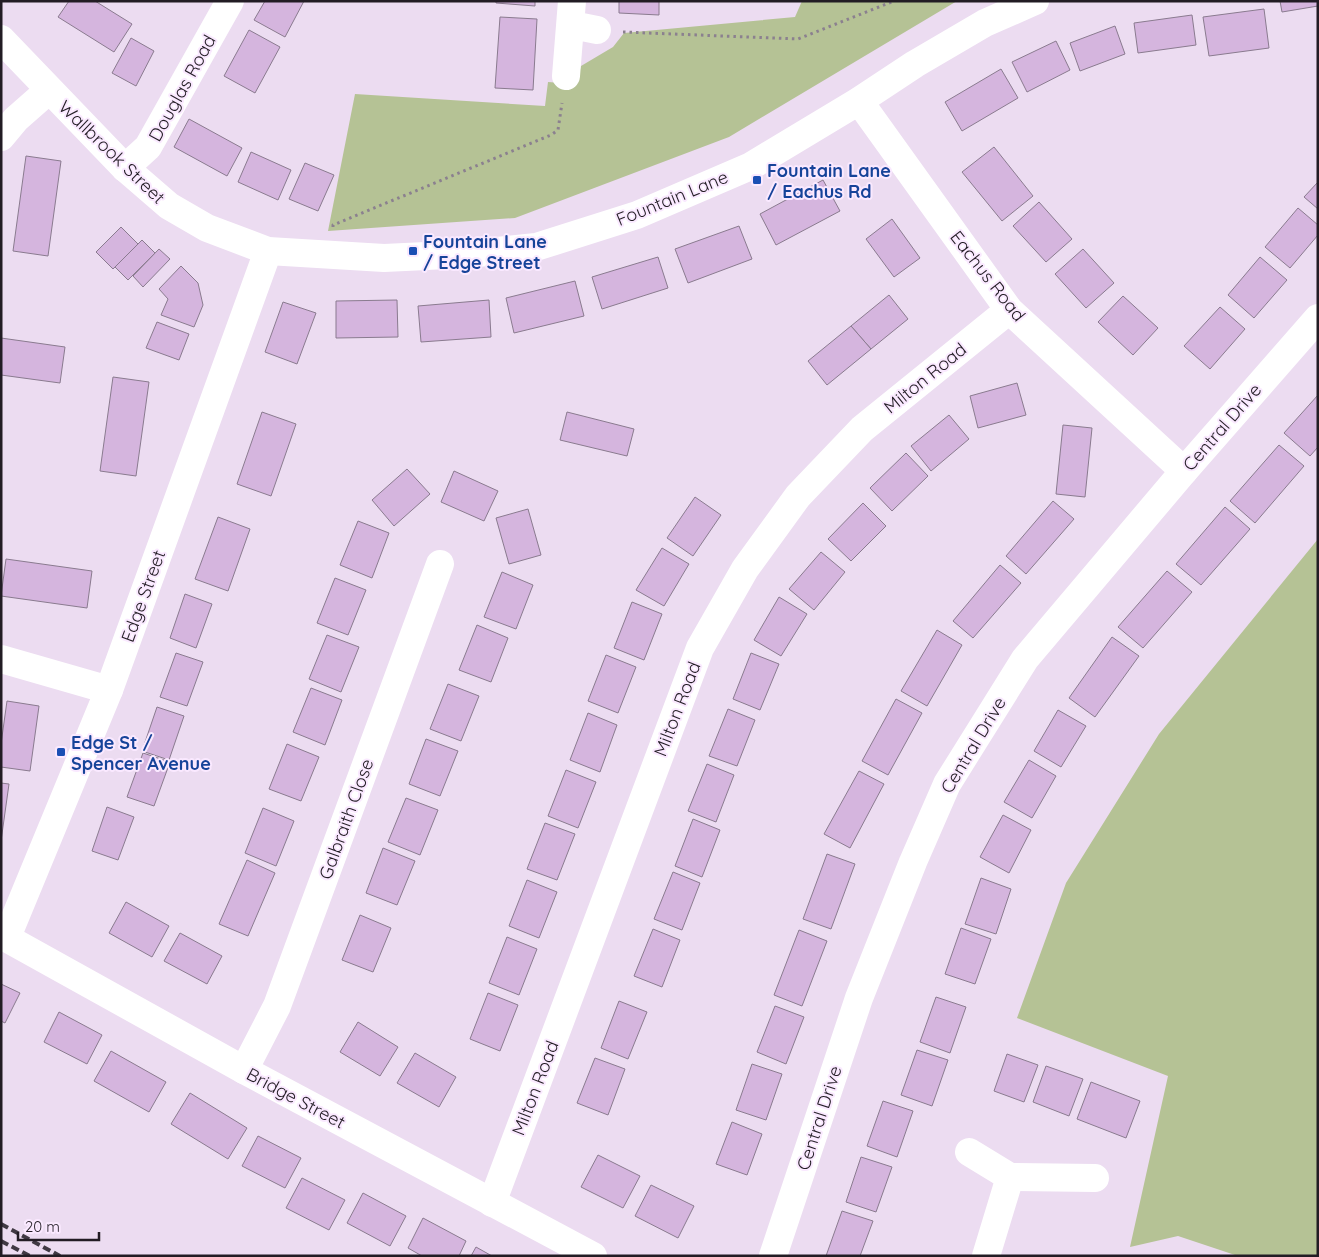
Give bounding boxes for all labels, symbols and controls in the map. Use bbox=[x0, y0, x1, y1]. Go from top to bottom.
street label: Douglas Road bbox=[143, 31, 221, 145]
street label: Wallbrook Street bbox=[54, 95, 170, 209]
place label: Fountain Lane / Eachus Rd bbox=[767, 159, 891, 203]
street label: Fountain Lane bbox=[613, 165, 731, 231]
marker: Fountain Lane / Eachus Rd bbox=[751, 174, 763, 186]
street label: Eachus Road bbox=[945, 226, 1031, 326]
place label: Fountain Lane / Edge Street bbox=[423, 230, 547, 274]
marker: Fountain Lane / Edge Street bbox=[407, 245, 419, 257]
street label: Milton Road bbox=[879, 338, 971, 418]
street label: Central Drive bbox=[1178, 379, 1266, 475]
street label: Edge Street bbox=[116, 547, 170, 645]
street label: Milton Road bbox=[648, 658, 706, 760]
street label: Central Drive bbox=[935, 693, 1011, 797]
place label: Edge St / Spencer Avenue bbox=[71, 731, 211, 775]
marker: Edge St / Spencer Avenue bbox=[55, 746, 67, 758]
street label: Galbraith Close bbox=[314, 756, 378, 882]
street label: Milton Road bbox=[506, 1037, 564, 1139]
street label: Bridge Street bbox=[243, 1062, 349, 1134]
street label: Central Drive bbox=[791, 1063, 847, 1173]
scale bar bbox=[18, 1210, 99, 1242]
text: 20 m bbox=[25, 1217, 60, 1236]

